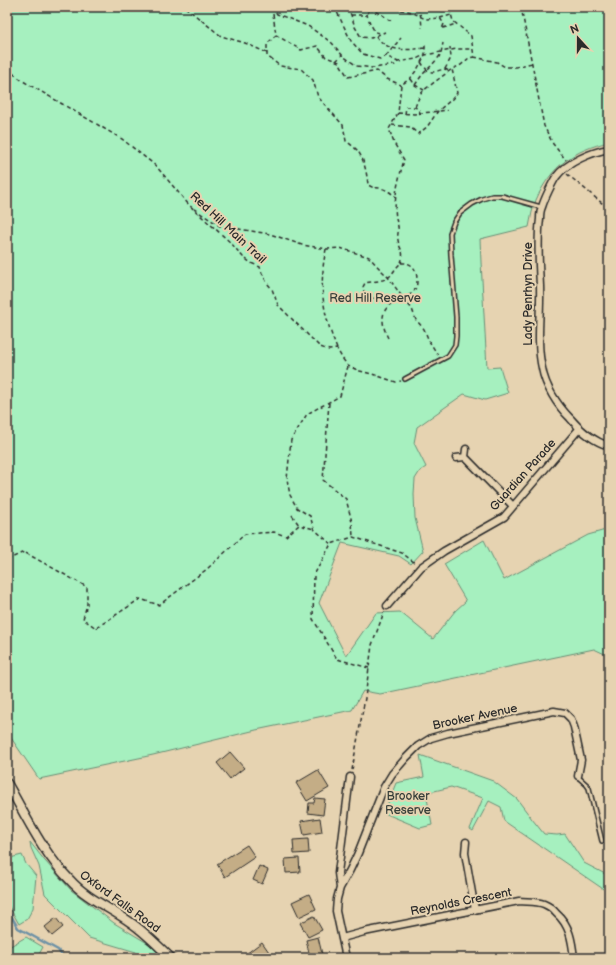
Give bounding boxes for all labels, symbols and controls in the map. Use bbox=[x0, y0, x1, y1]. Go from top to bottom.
north arrow bbox=[558, 18, 598, 58]
text: N bbox=[568, 22, 581, 37]
street label: Red Hill Main Trail bbox=[187, 189, 269, 267]
street label: Lady Penrhyn Drive bbox=[521, 242, 536, 346]
park label: Red Hill Reserve bbox=[329, 291, 421, 306]
street label: Guardian Parade bbox=[487, 436, 559, 514]
street label: Brooker Avenue bbox=[431, 701, 519, 733]
park label: Brooker Reserve bbox=[385, 789, 431, 818]
street label: Oxford Falls Road bbox=[77, 868, 163, 936]
street label: Reynolds Crescent bbox=[409, 885, 513, 919]

